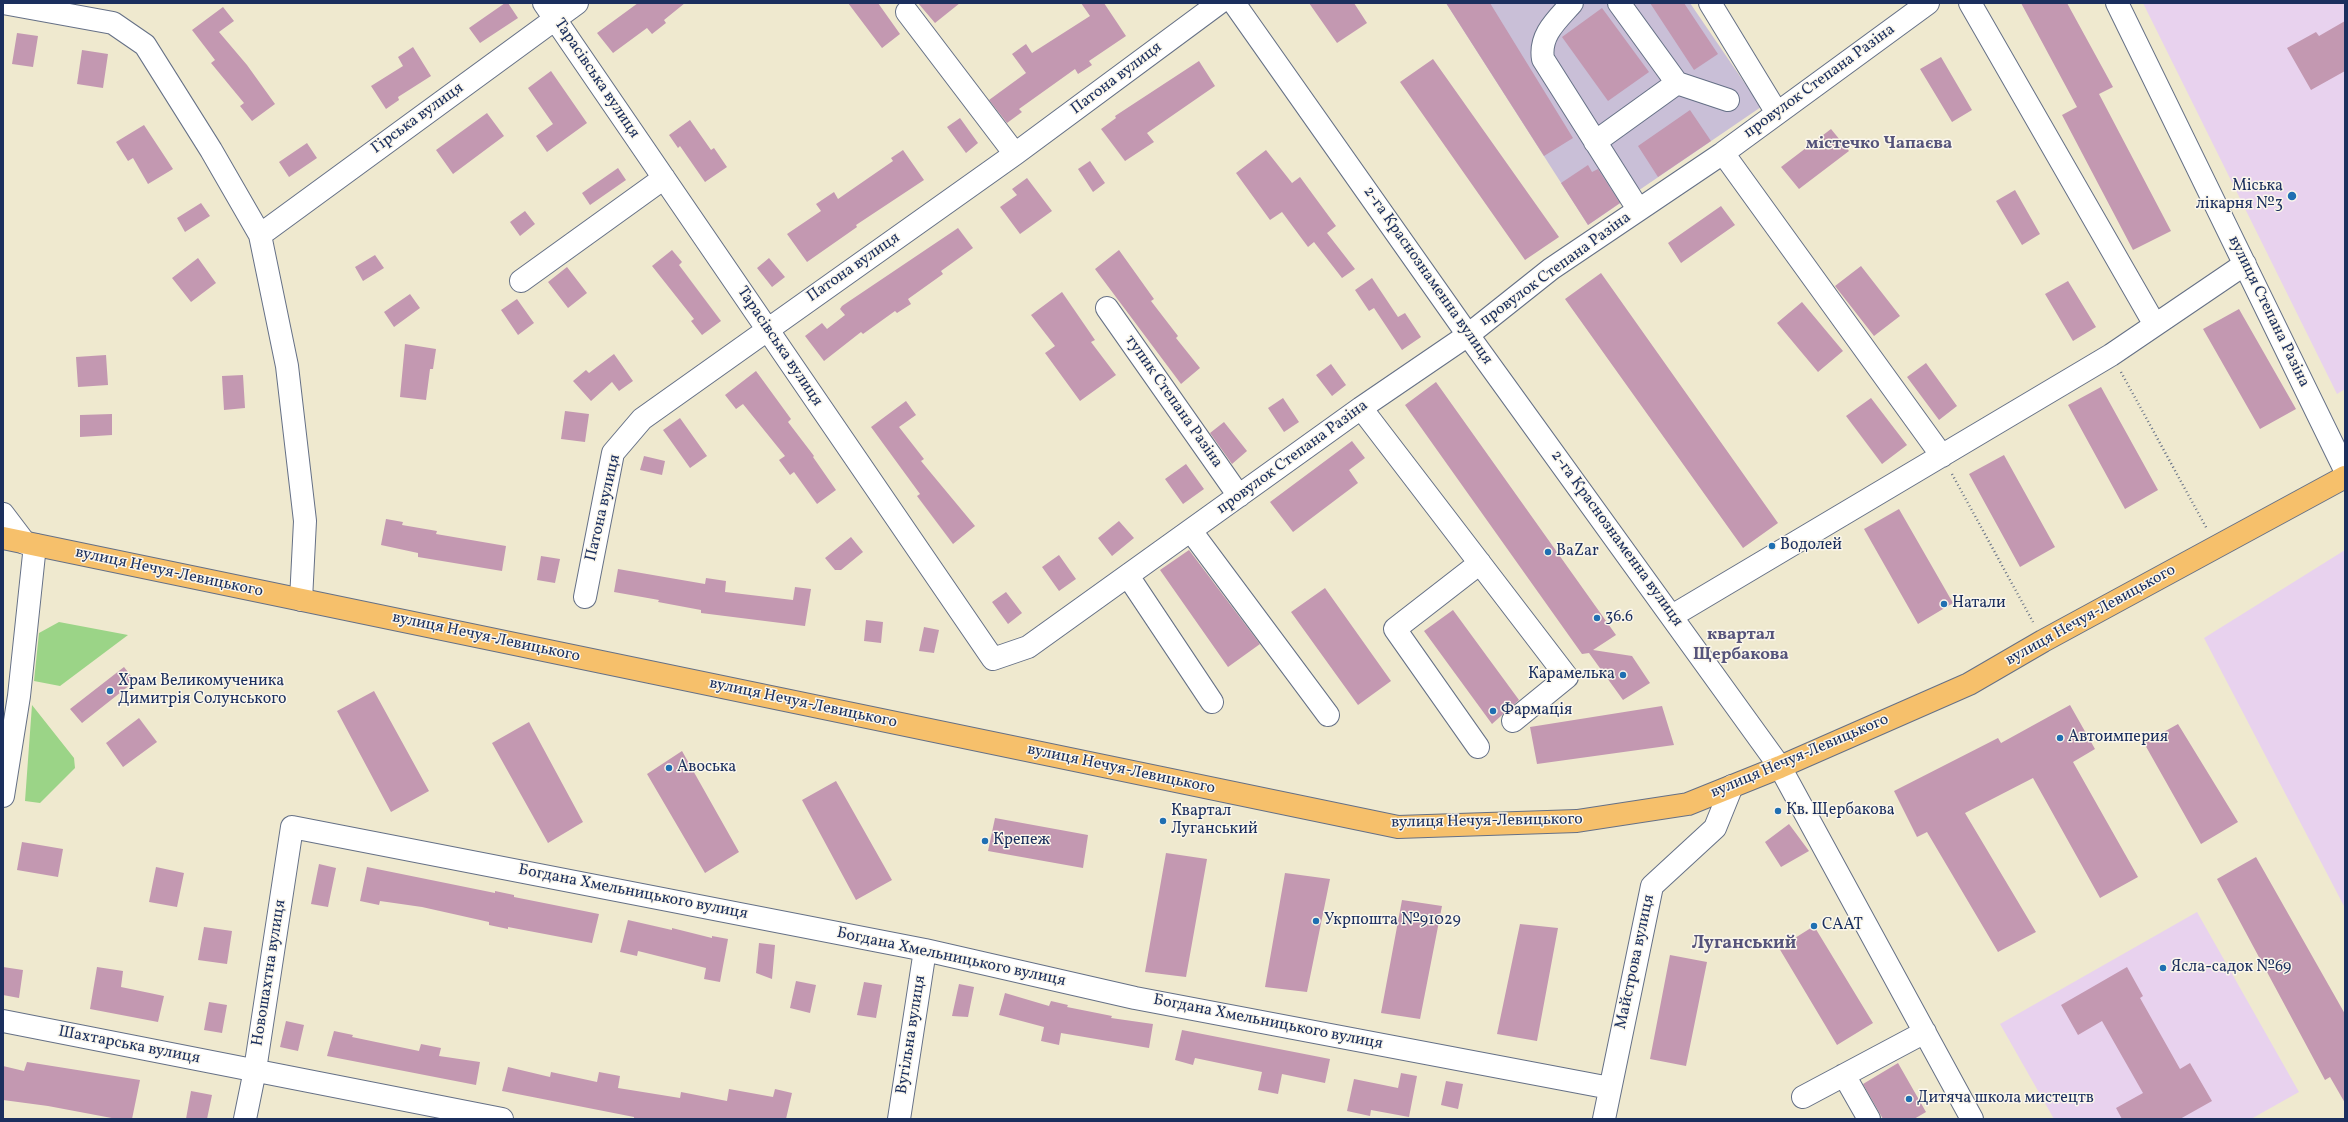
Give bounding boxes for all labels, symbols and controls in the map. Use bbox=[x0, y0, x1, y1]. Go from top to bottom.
street label: Тарасівська вулиця bbox=[549, 16, 643, 142]
street label: провулок Степана Разіна bbox=[1741, 21, 1899, 143]
street label: Патона вулиця bbox=[1068, 39, 1166, 119]
street label: Гірська вулиця bbox=[368, 79, 468, 159]
district label: містечко Чапаєва bbox=[1806, 135, 1952, 155]
place label: Міська лікарня №3 bbox=[2196, 177, 2283, 215]
street label: 2-га Краснознаменна вулиця bbox=[1358, 183, 1496, 369]
marker: Міська лікарня №3 bbox=[2286, 190, 2298, 202]
street label: провулок Степана Разіна bbox=[1477, 209, 1635, 331]
street label: Патона вулиця bbox=[804, 229, 904, 307]
street label: вулиця Степана Разіна bbox=[2223, 233, 2313, 391]
street label: Тарасівська вулиця bbox=[732, 284, 826, 410]
street label: тупик Степана Разіна bbox=[1120, 332, 1226, 472]
street label: провулок Степана Разіна bbox=[1214, 397, 1372, 519]
street label: 2-га Краснознаменна вулиця bbox=[1546, 447, 1686, 631]
street label: Патона вулиця bbox=[582, 453, 626, 563]
place label: Водолей bbox=[1780, 536, 1842, 556]
marker: Водолей bbox=[1767, 541, 1777, 551]
place label: BaZar bbox=[1556, 542, 1599, 562]
street label: вулиця Нечуя-Левицького bbox=[73, 544, 265, 602]
marker: BaZar bbox=[1543, 547, 1553, 557]
street label: вулиця Нечуя-Левицького bbox=[2003, 561, 2179, 671]
place label: Натали bbox=[1952, 594, 2006, 614]
marker: Натали bbox=[1939, 599, 1949, 609]
place label: 36.6 bbox=[1605, 608, 1633, 628]
street label: вулиця Нечуя-Левицького bbox=[390, 609, 582, 667]
marker: 36.6 bbox=[1592, 613, 1602, 623]
district label: квартал Щербакова bbox=[1693, 626, 1789, 666]
place label: Карамелька bbox=[1528, 665, 1615, 685]
marker: Карамелька bbox=[1618, 670, 1628, 680]
place label: Храм Великомученика Димитрія Солунського bbox=[118, 672, 286, 710]
street label: вулиця Нечуя-Левицького bbox=[707, 675, 899, 733]
marker: Храм Великомученика Димитрія Солунського bbox=[105, 686, 115, 696]
place label: Фармація bbox=[1501, 701, 1572, 721]
marker: Фармація bbox=[1488, 706, 1498, 716]
street label: вулиця Нечуя-Левицького bbox=[1708, 711, 1892, 803]
place label: Автоимперия bbox=[2068, 728, 2168, 748]
marker: Автоимперия bbox=[2055, 733, 2065, 743]
street label: вулиця Нечуя-Левицького bbox=[1025, 741, 1217, 799]
place label: Авоська bbox=[677, 758, 736, 778]
marker: Авоська bbox=[664, 763, 674, 773]
place label: Кв. Щербакова bbox=[1786, 801, 1895, 821]
place label: Квартал Луганський bbox=[1171, 802, 1258, 840]
marker: Кв. Щербакова bbox=[1773, 806, 1783, 816]
street label: вулиця Нечуя-Левицького bbox=[1391, 811, 1583, 833]
marker: Квартал Луганський bbox=[1158, 816, 1168, 826]
place label: Крепеж bbox=[993, 831, 1050, 851]
marker: Крепеж bbox=[980, 836, 990, 846]
street label: Богдана Хмельницького вулиця bbox=[517, 861, 749, 925]
street label: Майстрова вулиця bbox=[1612, 893, 1660, 1031]
street label: Новошахтна вулиця bbox=[249, 898, 291, 1048]
place label: Укрпошта №91029 bbox=[1324, 911, 1461, 931]
marker: Укрпошта №91029 bbox=[1311, 916, 1321, 926]
place label: СААТ bbox=[1822, 916, 1863, 936]
marker: СААТ bbox=[1809, 921, 1819, 931]
street label: Богдана Хмельницького вулиця bbox=[835, 924, 1067, 992]
district label: Луганський bbox=[1692, 934, 1796, 956]
place label: Ясла-садок №69 bbox=[2171, 958, 2291, 978]
marker: Ясла-садок №69 bbox=[2158, 963, 2168, 973]
street label: Вугільна вулиця bbox=[893, 974, 931, 1096]
street label: Богдана Хмельницького вулиця bbox=[1152, 991, 1384, 1055]
street label: Шахтарська вулиця bbox=[56, 1023, 202, 1069]
place label: Дитяча школа мистецтв bbox=[1917, 1089, 2094, 1109]
marker: Дитяча школа мистецтв bbox=[1904, 1094, 1914, 1104]

